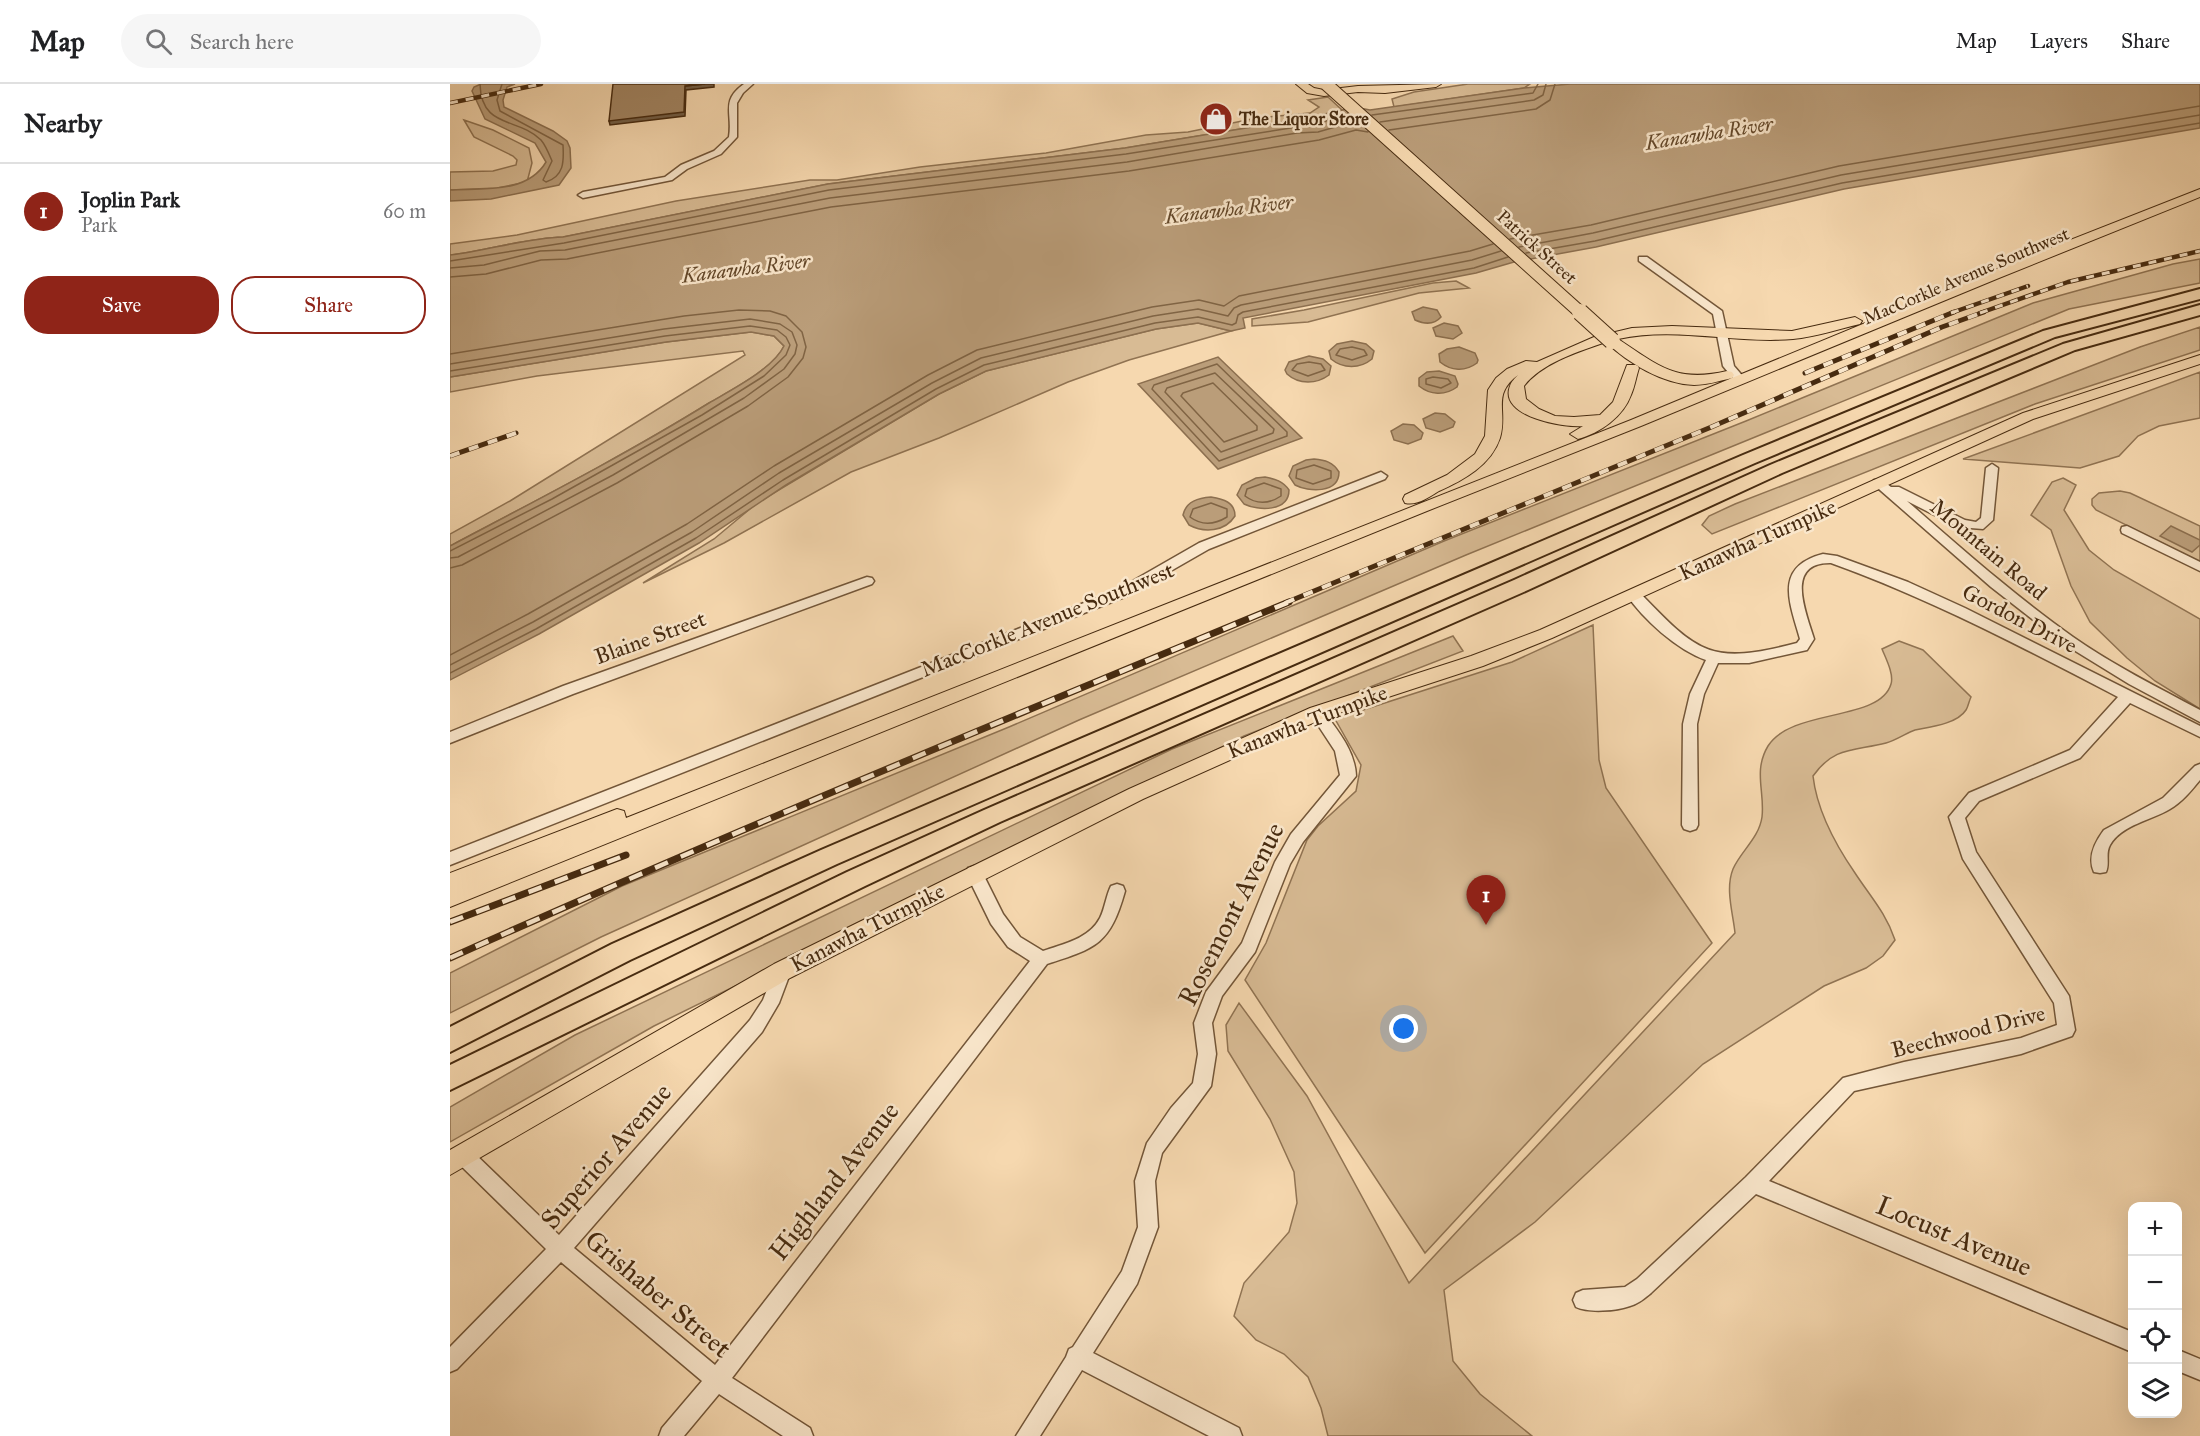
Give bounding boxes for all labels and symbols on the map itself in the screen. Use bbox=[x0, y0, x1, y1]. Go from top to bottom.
shop icon: The Liquor Store bbox=[1198, 101, 1234, 137]
place label: The Liquor Store bbox=[1238, 108, 1369, 131]
water label: Kanawha River bbox=[1642, 111, 1776, 155]
water label: Kanawha River bbox=[1163, 189, 1296, 229]
street label: Patrick Street bbox=[1492, 205, 1582, 289]
street label: MacCorkle Avenue Southwest bbox=[1860, 222, 2073, 329]
water label: Kanawha River bbox=[680, 248, 813, 288]
street label: Kanawha Turnpike bbox=[1674, 493, 1840, 586]
street label: Mountain Road bbox=[1925, 493, 2052, 606]
street label: MacCorkle Avenue Southwest bbox=[917, 556, 1178, 683]
street label: Gordon Drive bbox=[1958, 578, 2082, 659]
street label: Blaine Street bbox=[591, 605, 710, 670]
street label: Kanawha Turnpike bbox=[1223, 679, 1391, 764]
street label: Rosemont Avenue bbox=[1170, 817, 1291, 1011]
pin: 1 bbox=[1466, 876, 1506, 925]
street label: Kanawha Turnpike bbox=[786, 877, 949, 978]
street label: Beechwood Drive bbox=[1888, 999, 2048, 1064]
your location bbox=[1389, 1014, 1418, 1043]
street label: Superior Avenue bbox=[533, 1076, 678, 1235]
street label: Highland Avenue bbox=[761, 1095, 907, 1267]
street label: Locust Avenue bbox=[1871, 1188, 2037, 1283]
street label: Grishaber Street bbox=[578, 1223, 739, 1365]

